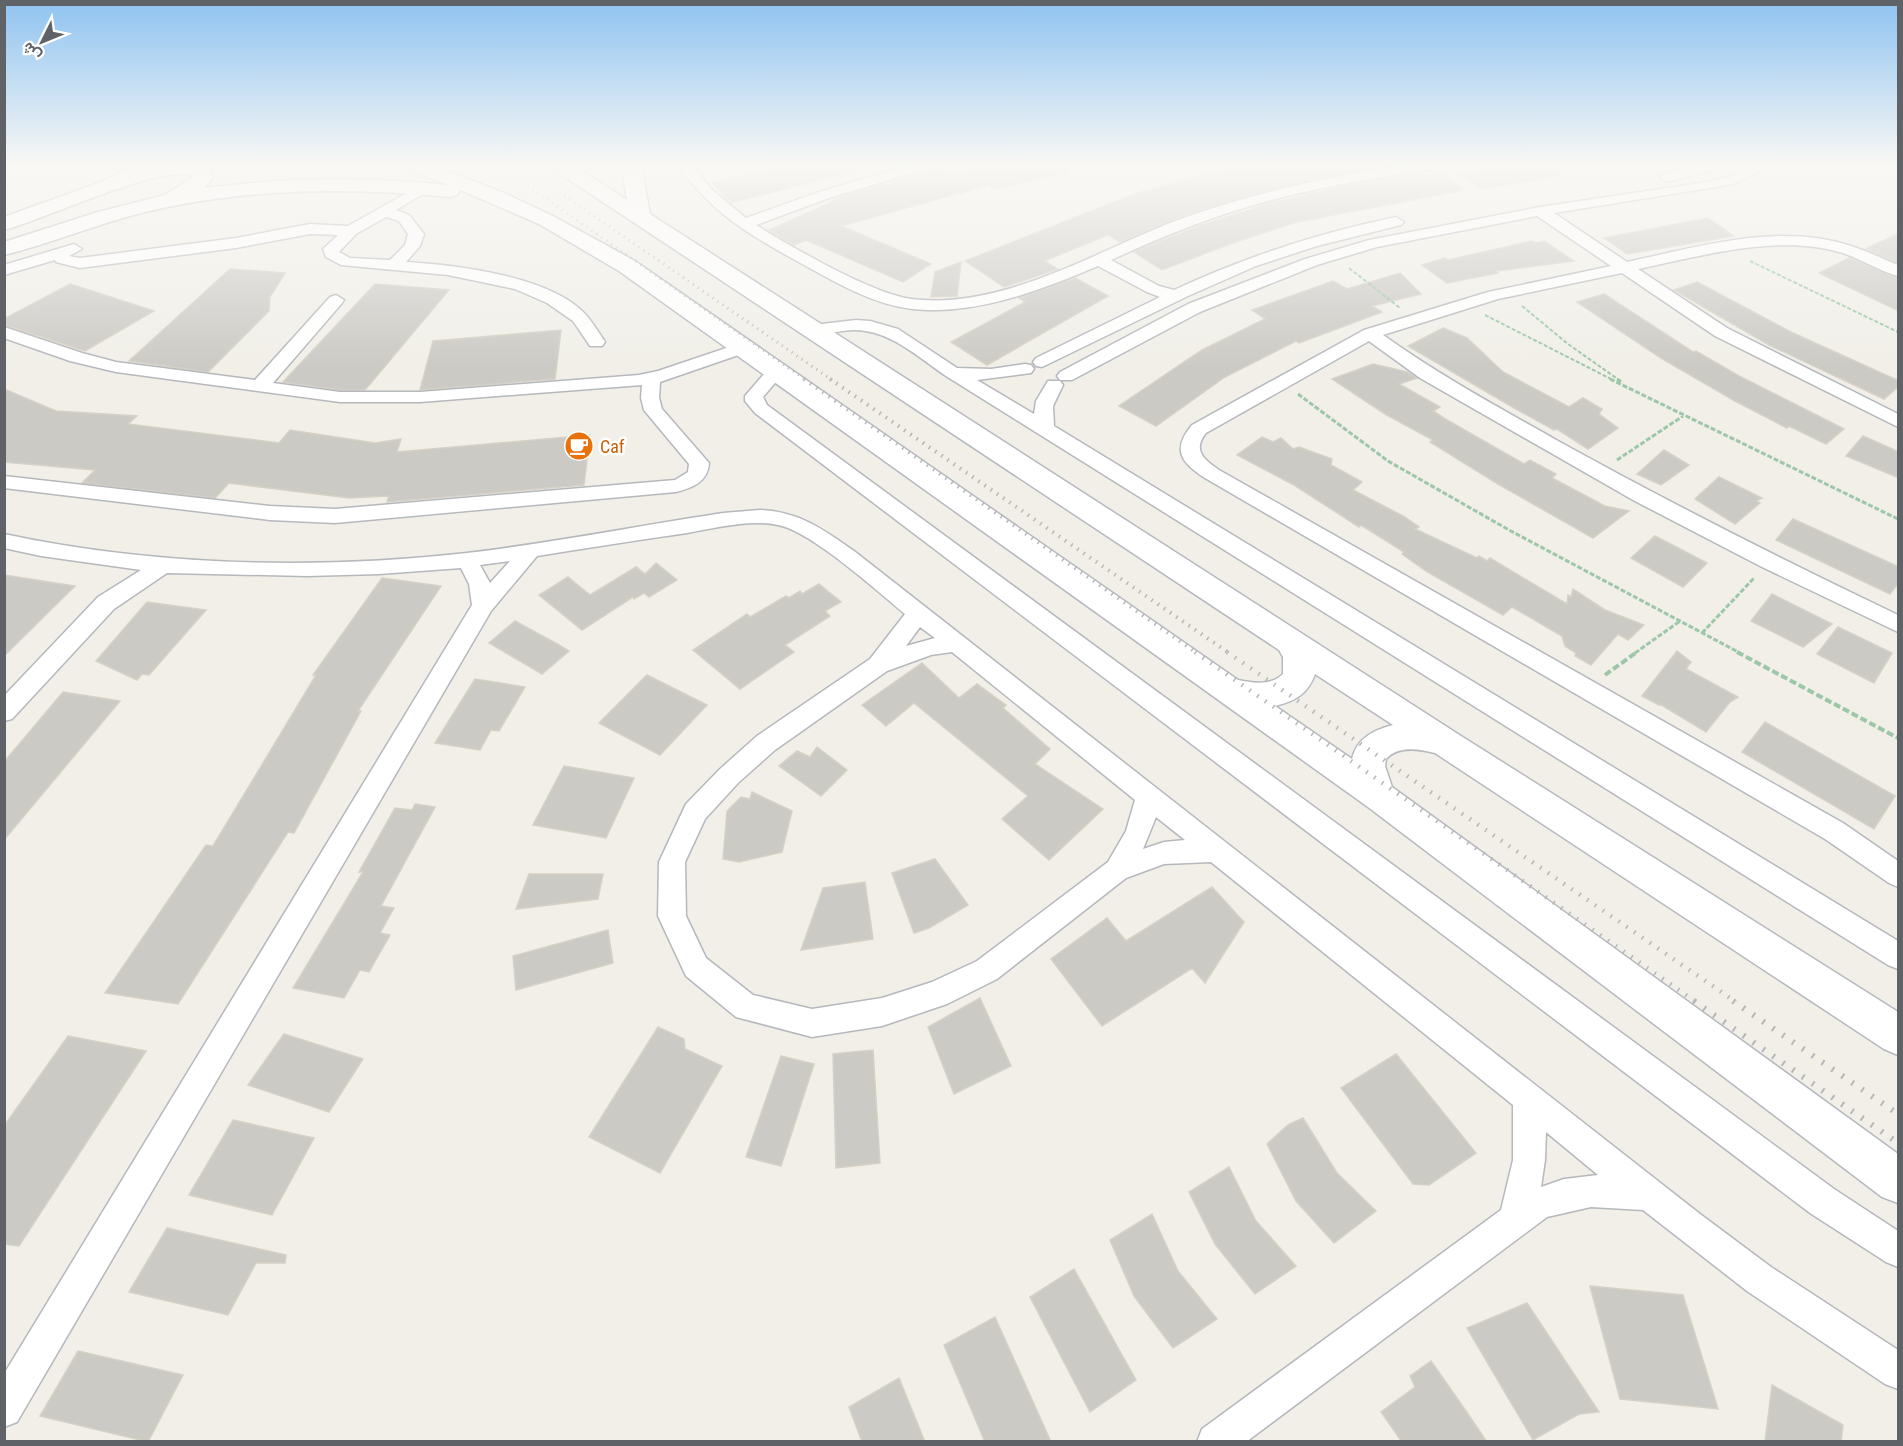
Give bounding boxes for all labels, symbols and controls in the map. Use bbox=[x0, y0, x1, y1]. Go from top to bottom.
north arrow bbox=[12, 12, 72, 72]
text: ش bbox=[18, 38, 45, 65]
cafe icon: Caf bbox=[563, 430, 595, 462]
place label: Caf bbox=[600, 436, 625, 457]

